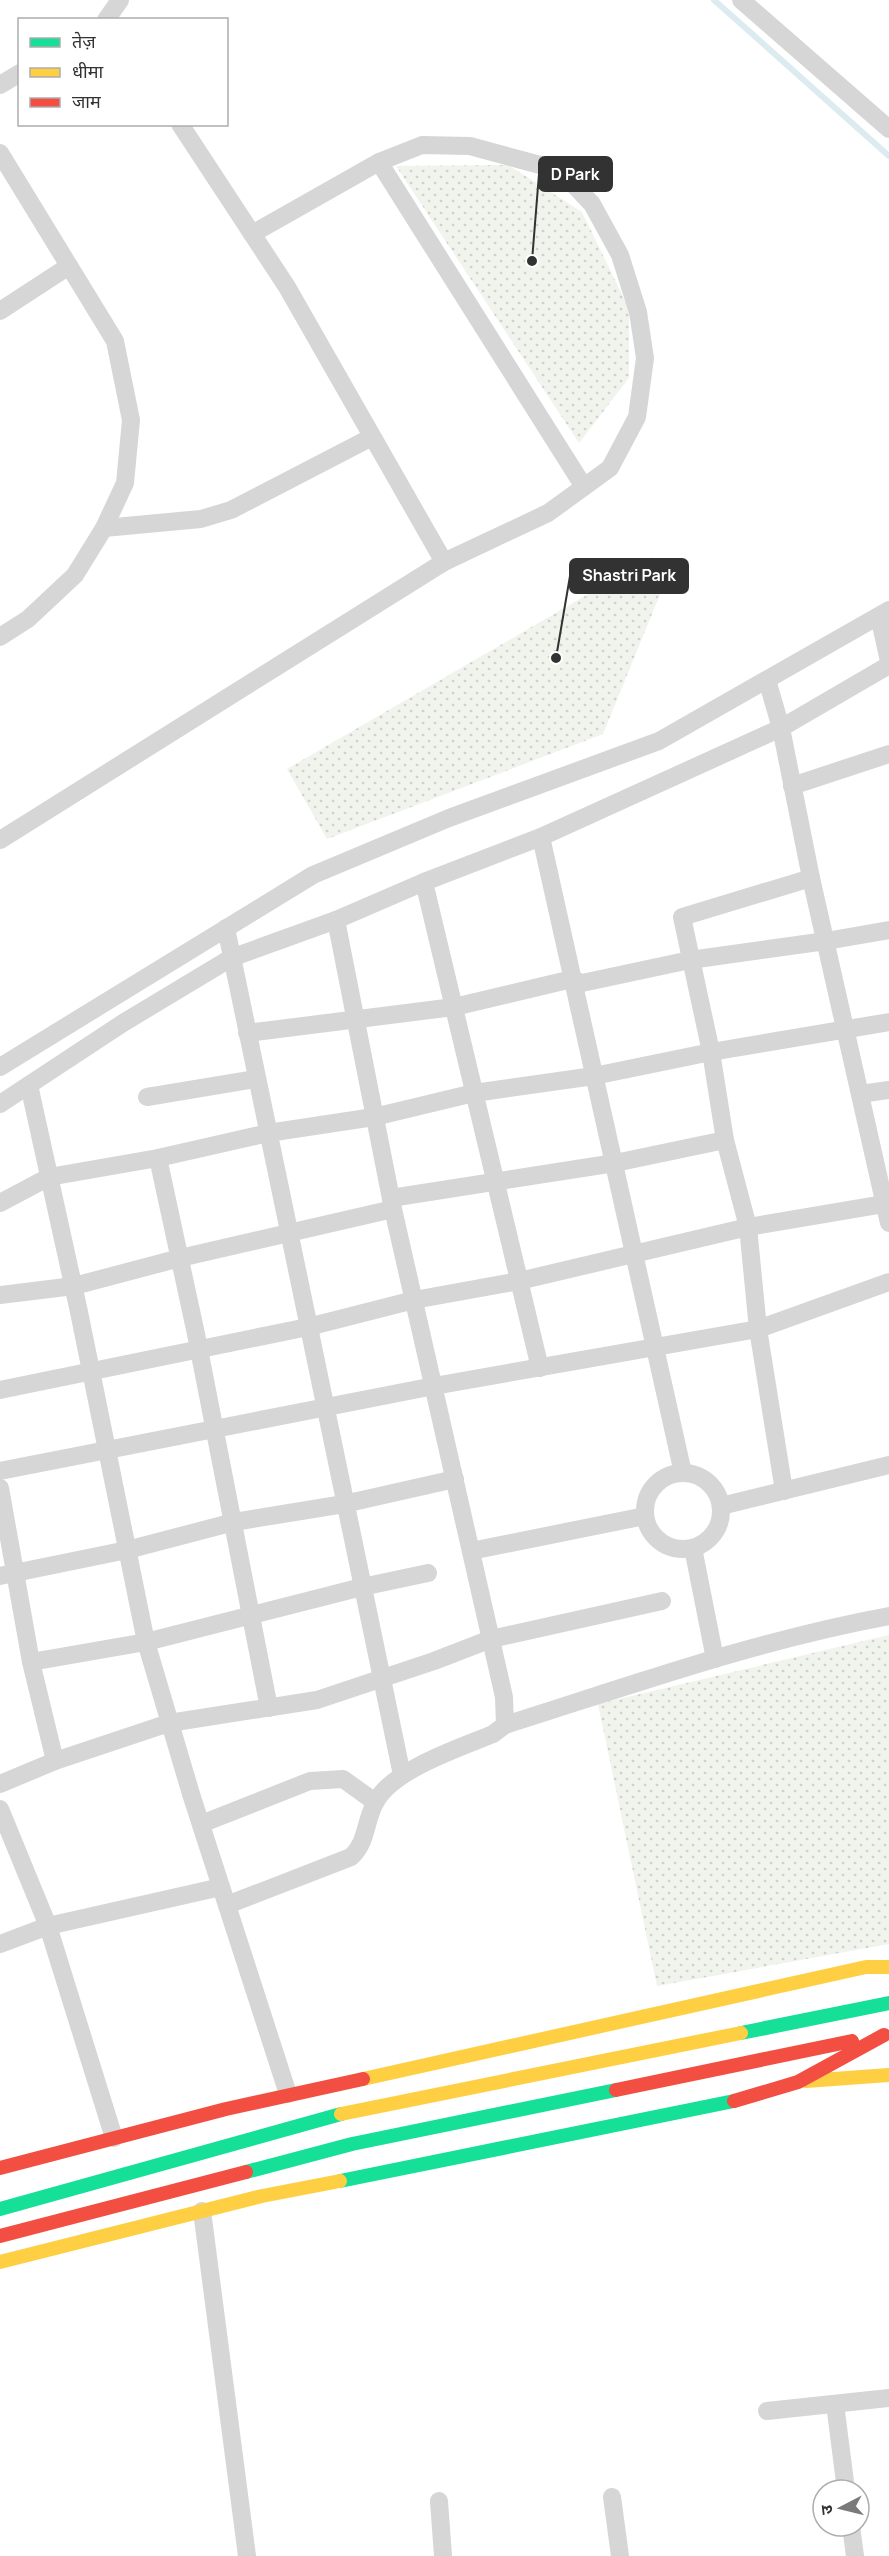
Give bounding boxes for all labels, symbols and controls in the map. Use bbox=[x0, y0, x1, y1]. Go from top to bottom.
legend bbox=[18, 18, 228, 126]
text: तेज़ bbox=[72, 29, 96, 53]
text: धीमा bbox=[72, 59, 103, 83]
text: जाम bbox=[72, 89, 102, 113]
callout: D Park bbox=[539, 157, 612, 191]
text: D Park bbox=[551, 163, 600, 185]
callout: Shastri Park bbox=[570, 559, 688, 593]
text: Shastri Park bbox=[582, 564, 676, 586]
north arrow bbox=[811, 2478, 871, 2538]
text: उ bbox=[815, 2503, 838, 2516]

